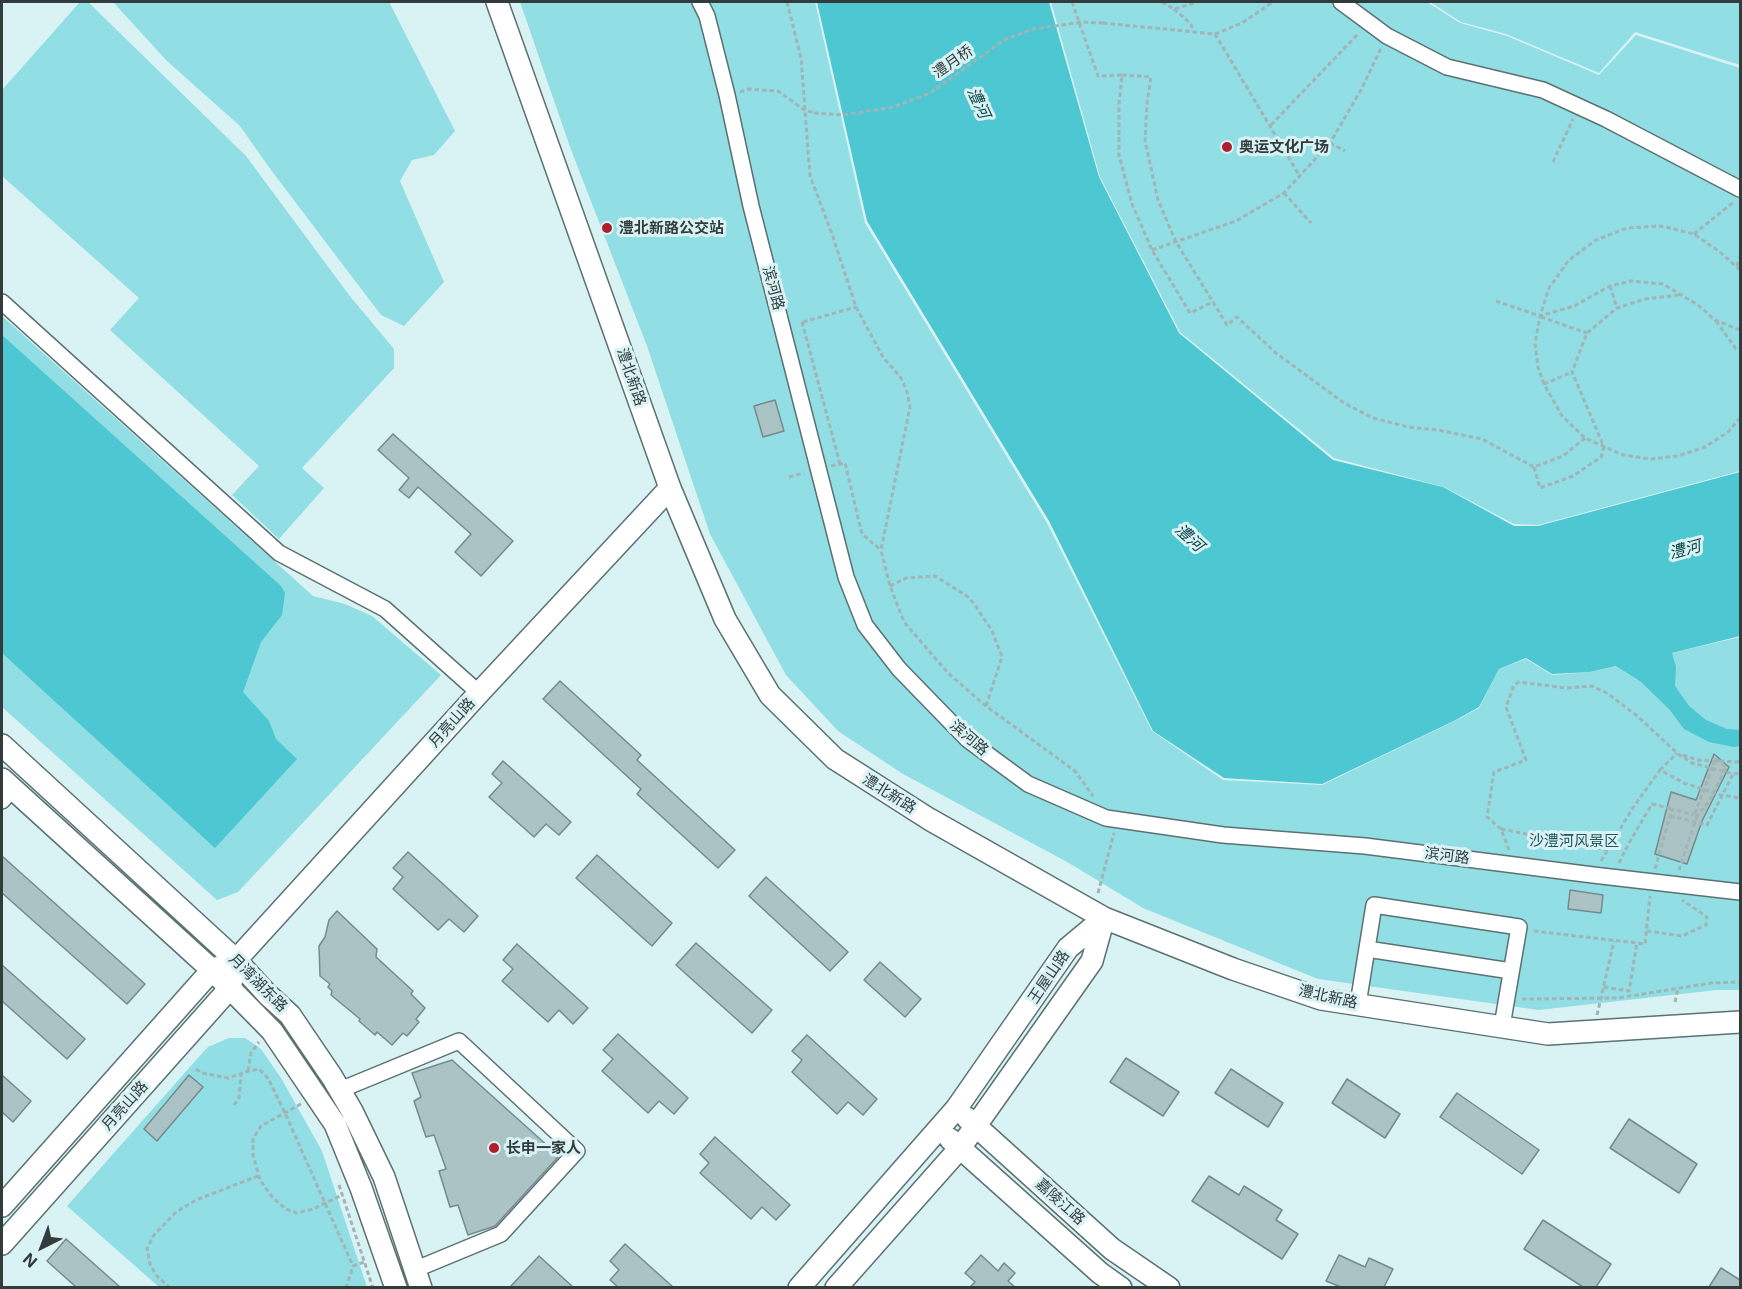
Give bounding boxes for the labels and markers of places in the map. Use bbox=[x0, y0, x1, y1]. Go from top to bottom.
place label: 奥运文化广场 bbox=[1239, 138, 1329, 156]
marker: 奥运文化广场 bbox=[1220, 140, 1234, 154]
place label: 澧北新路公交站 bbox=[619, 219, 724, 237]
marker: 澧北新路公交站 bbox=[600, 221, 614, 235]
place label: 长申一家人 bbox=[506, 1139, 581, 1157]
marker: 长申一家人 bbox=[487, 1141, 501, 1155]

